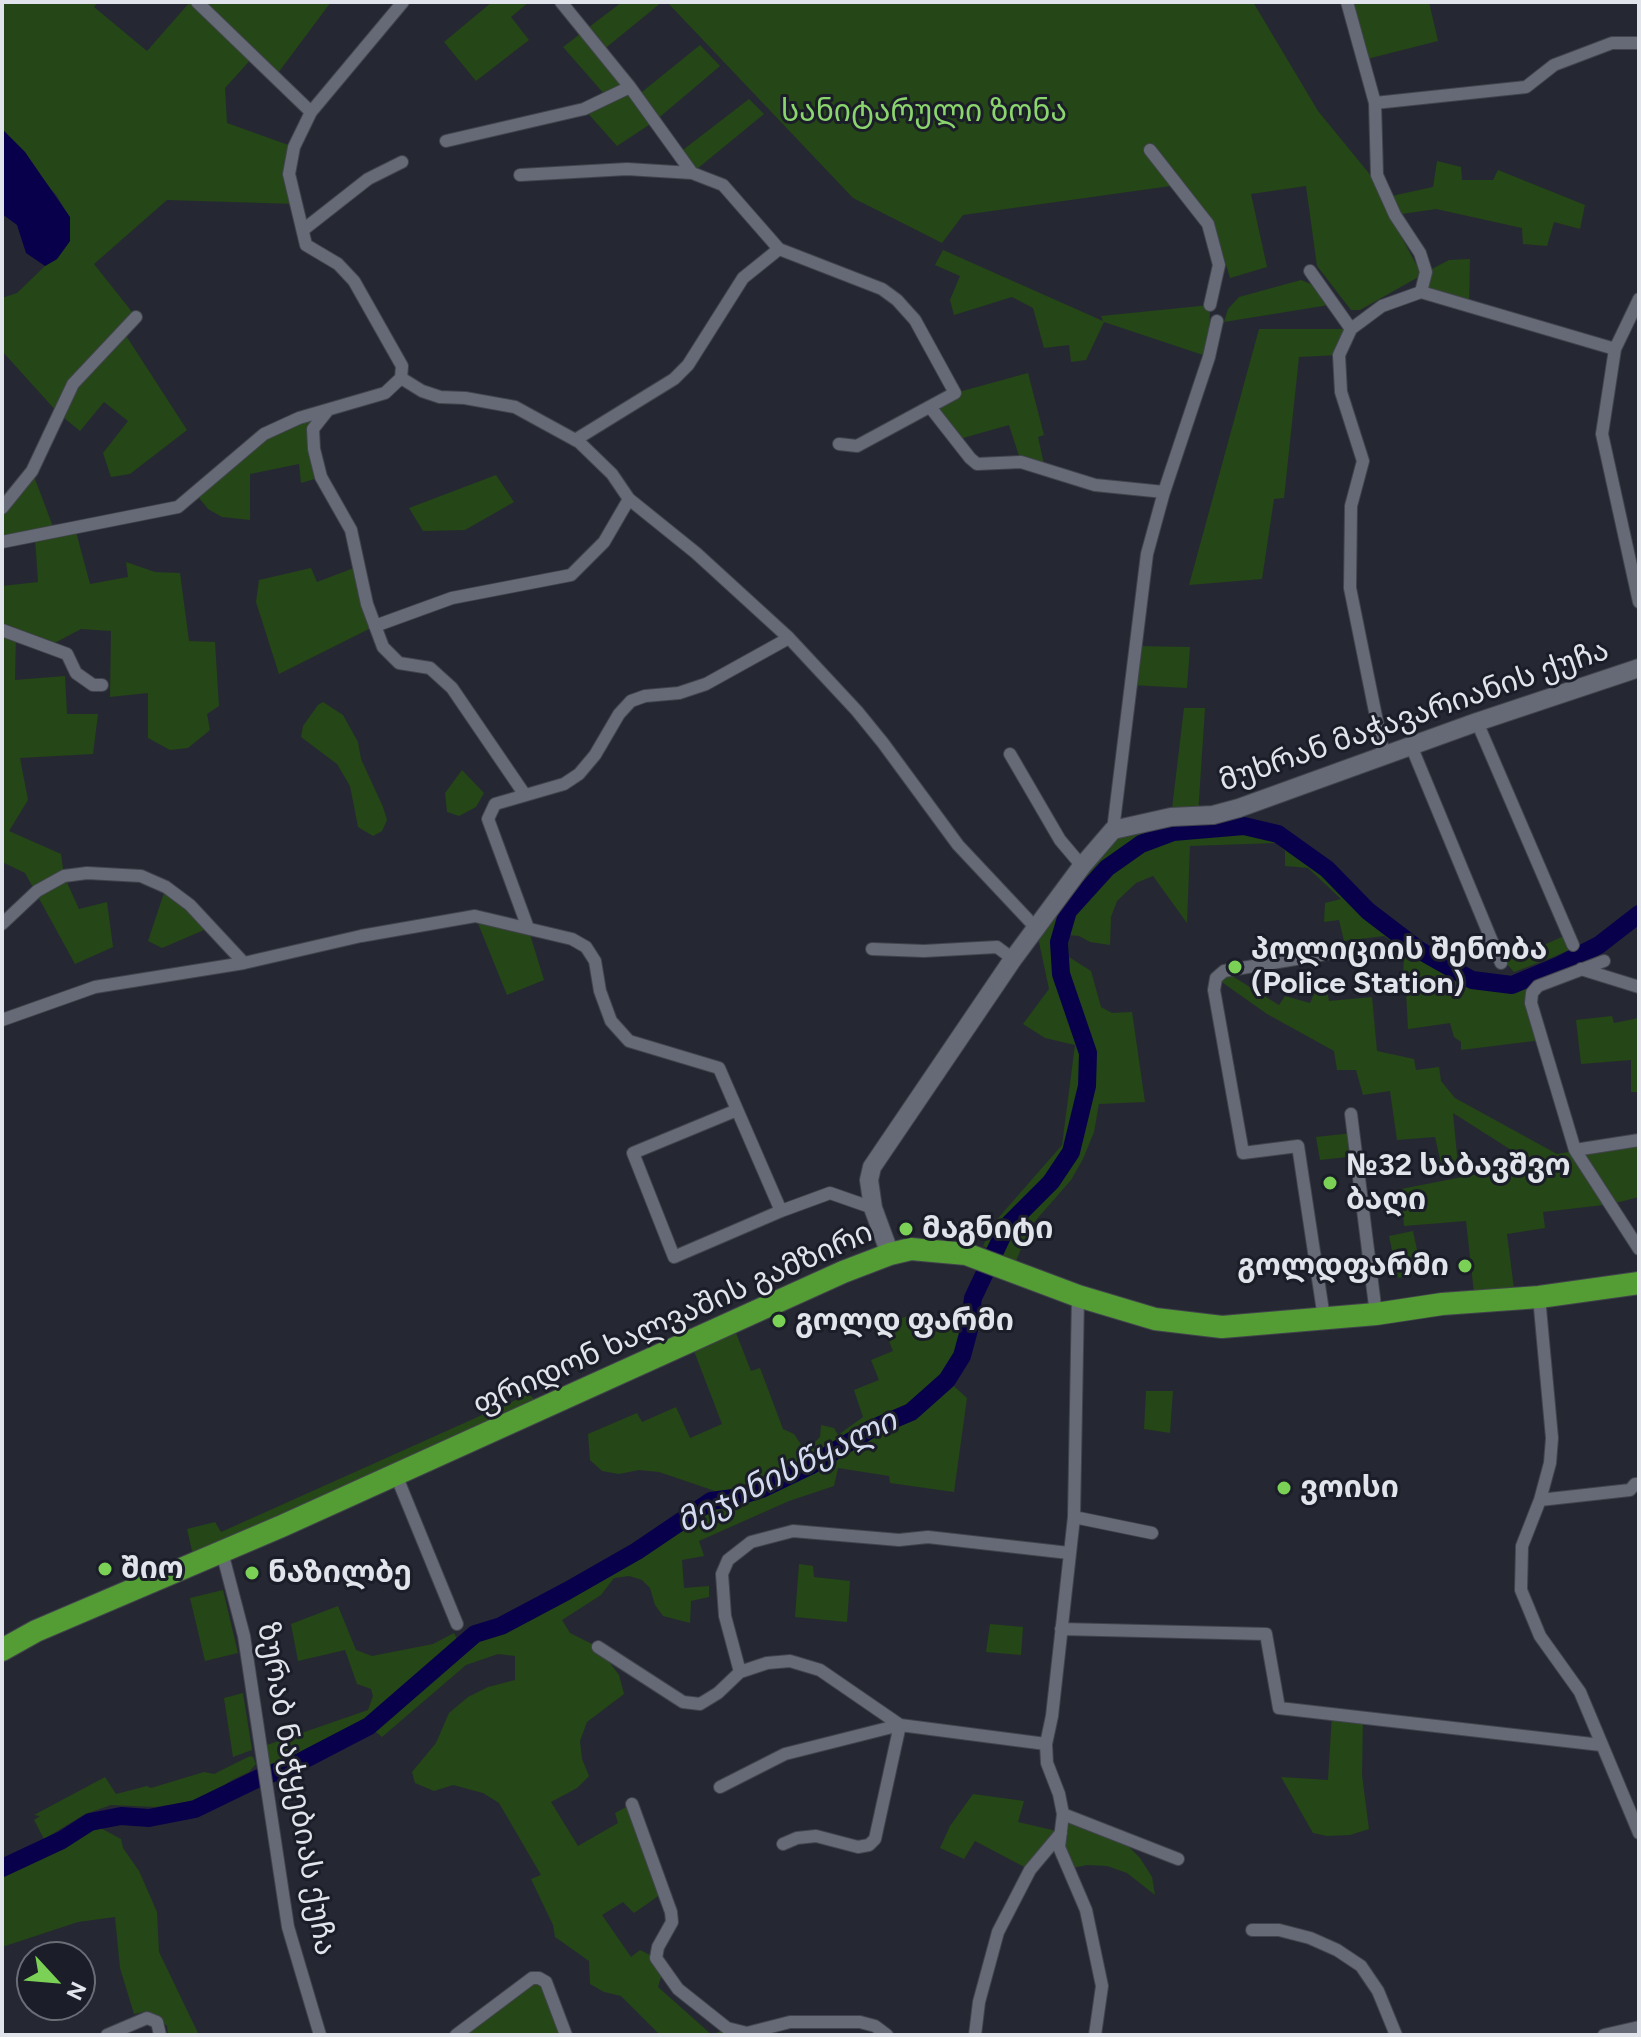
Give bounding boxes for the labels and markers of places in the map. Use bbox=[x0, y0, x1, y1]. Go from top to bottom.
place label: პოლიციის შენობა (Police Station) bbox=[1251, 932, 1547, 1002]
marker: პოლიციის შენობა (Police Station) bbox=[1226, 958, 1244, 976]
place label: №32 საბავშვო ბაღი bbox=[1346, 1148, 1571, 1218]
marker: №32 საბავშვო ბაღი bbox=[1321, 1174, 1339, 1192]
place label: მაგნიტი bbox=[922, 1211, 1053, 1247]
marker: მაგნიტი bbox=[897, 1220, 915, 1238]
place label: გოლდფარმი bbox=[1237, 1248, 1449, 1284]
marker: გოლდფარმი bbox=[1456, 1257, 1474, 1275]
place label: გოლდ ფარმი bbox=[795, 1303, 1014, 1339]
marker: გოლდ ფარმი bbox=[770, 1312, 788, 1330]
place label: ვოისი bbox=[1300, 1470, 1399, 1506]
marker: ვოისი bbox=[1275, 1479, 1293, 1497]
place label: შიო bbox=[121, 1551, 184, 1587]
place label: ნაზილბე bbox=[268, 1555, 412, 1591]
marker: შიო bbox=[96, 1560, 114, 1578]
marker: ნაზილბე bbox=[243, 1564, 261, 1582]

